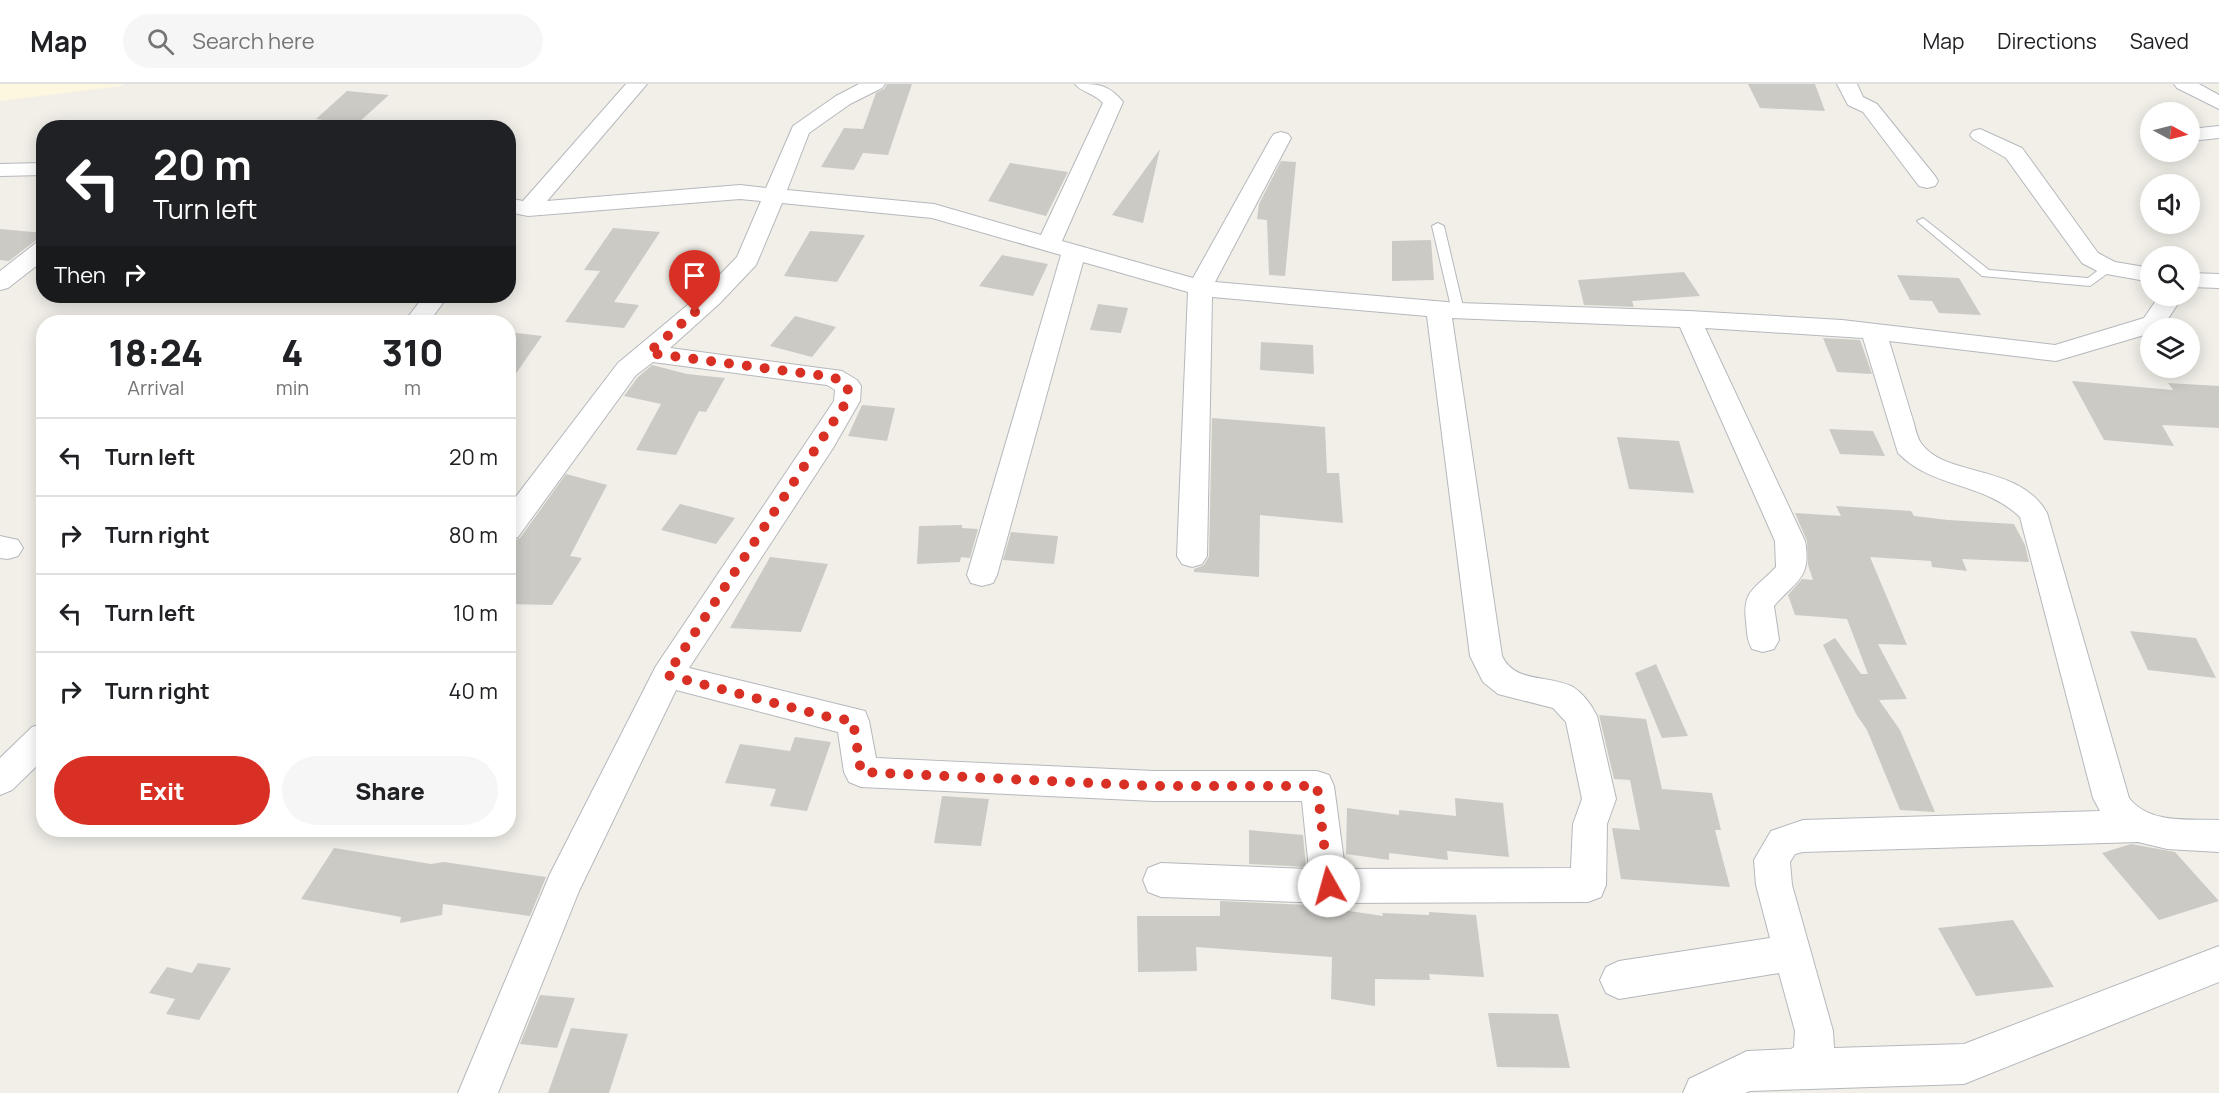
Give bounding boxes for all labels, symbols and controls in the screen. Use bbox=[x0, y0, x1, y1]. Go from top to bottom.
search box bbox=[123, 14, 543, 68]
text: Map bbox=[30, 22, 87, 60]
icon: search bbox=[144, 25, 177, 58]
text: Search here bbox=[192, 26, 315, 56]
text: Map bbox=[1923, 27, 1964, 55]
text: Directions bbox=[1997, 27, 2097, 55]
text: Saved bbox=[2130, 27, 2189, 55]
north arrow bbox=[2140, 102, 2200, 162]
map controls bbox=[2140, 102, 2200, 378]
text: 20 m bbox=[153, 135, 252, 193]
icon: left bbox=[54, 144, 132, 222]
button: sound bbox=[2140, 174, 2200, 234]
text: Turn left bbox=[153, 190, 257, 227]
button: search bbox=[2140, 246, 2200, 306]
pin bbox=[669, 250, 720, 312]
icon: right bbox=[118, 258, 151, 291]
icon: arrive bbox=[678, 259, 711, 292]
text: Then bbox=[54, 260, 106, 290]
button: layers bbox=[2140, 318, 2200, 378]
text: 18:24 bbox=[108, 328, 203, 377]
text: 4 bbox=[281, 328, 304, 377]
text: 310 bbox=[382, 328, 444, 377]
text: Arrival bbox=[127, 374, 184, 401]
text: min bbox=[276, 374, 309, 401]
text: m bbox=[404, 374, 421, 401]
icon: left bbox=[54, 441, 87, 474]
text: Turn left bbox=[105, 442, 195, 472]
text: 20 m bbox=[449, 442, 498, 472]
icon: right bbox=[54, 519, 87, 552]
text: Turn right bbox=[105, 520, 210, 550]
text: 80 m bbox=[449, 520, 498, 550]
icon: left bbox=[54, 597, 87, 630]
text: Turn left bbox=[105, 598, 195, 628]
text: 10 m bbox=[453, 598, 498, 628]
icon: right bbox=[54, 675, 87, 708]
text: Turn right bbox=[105, 676, 210, 706]
text: 40 m bbox=[449, 676, 498, 706]
button: Exit bbox=[54, 756, 270, 825]
button: Share bbox=[282, 756, 498, 825]
position arrow bbox=[1297, 854, 1361, 918]

